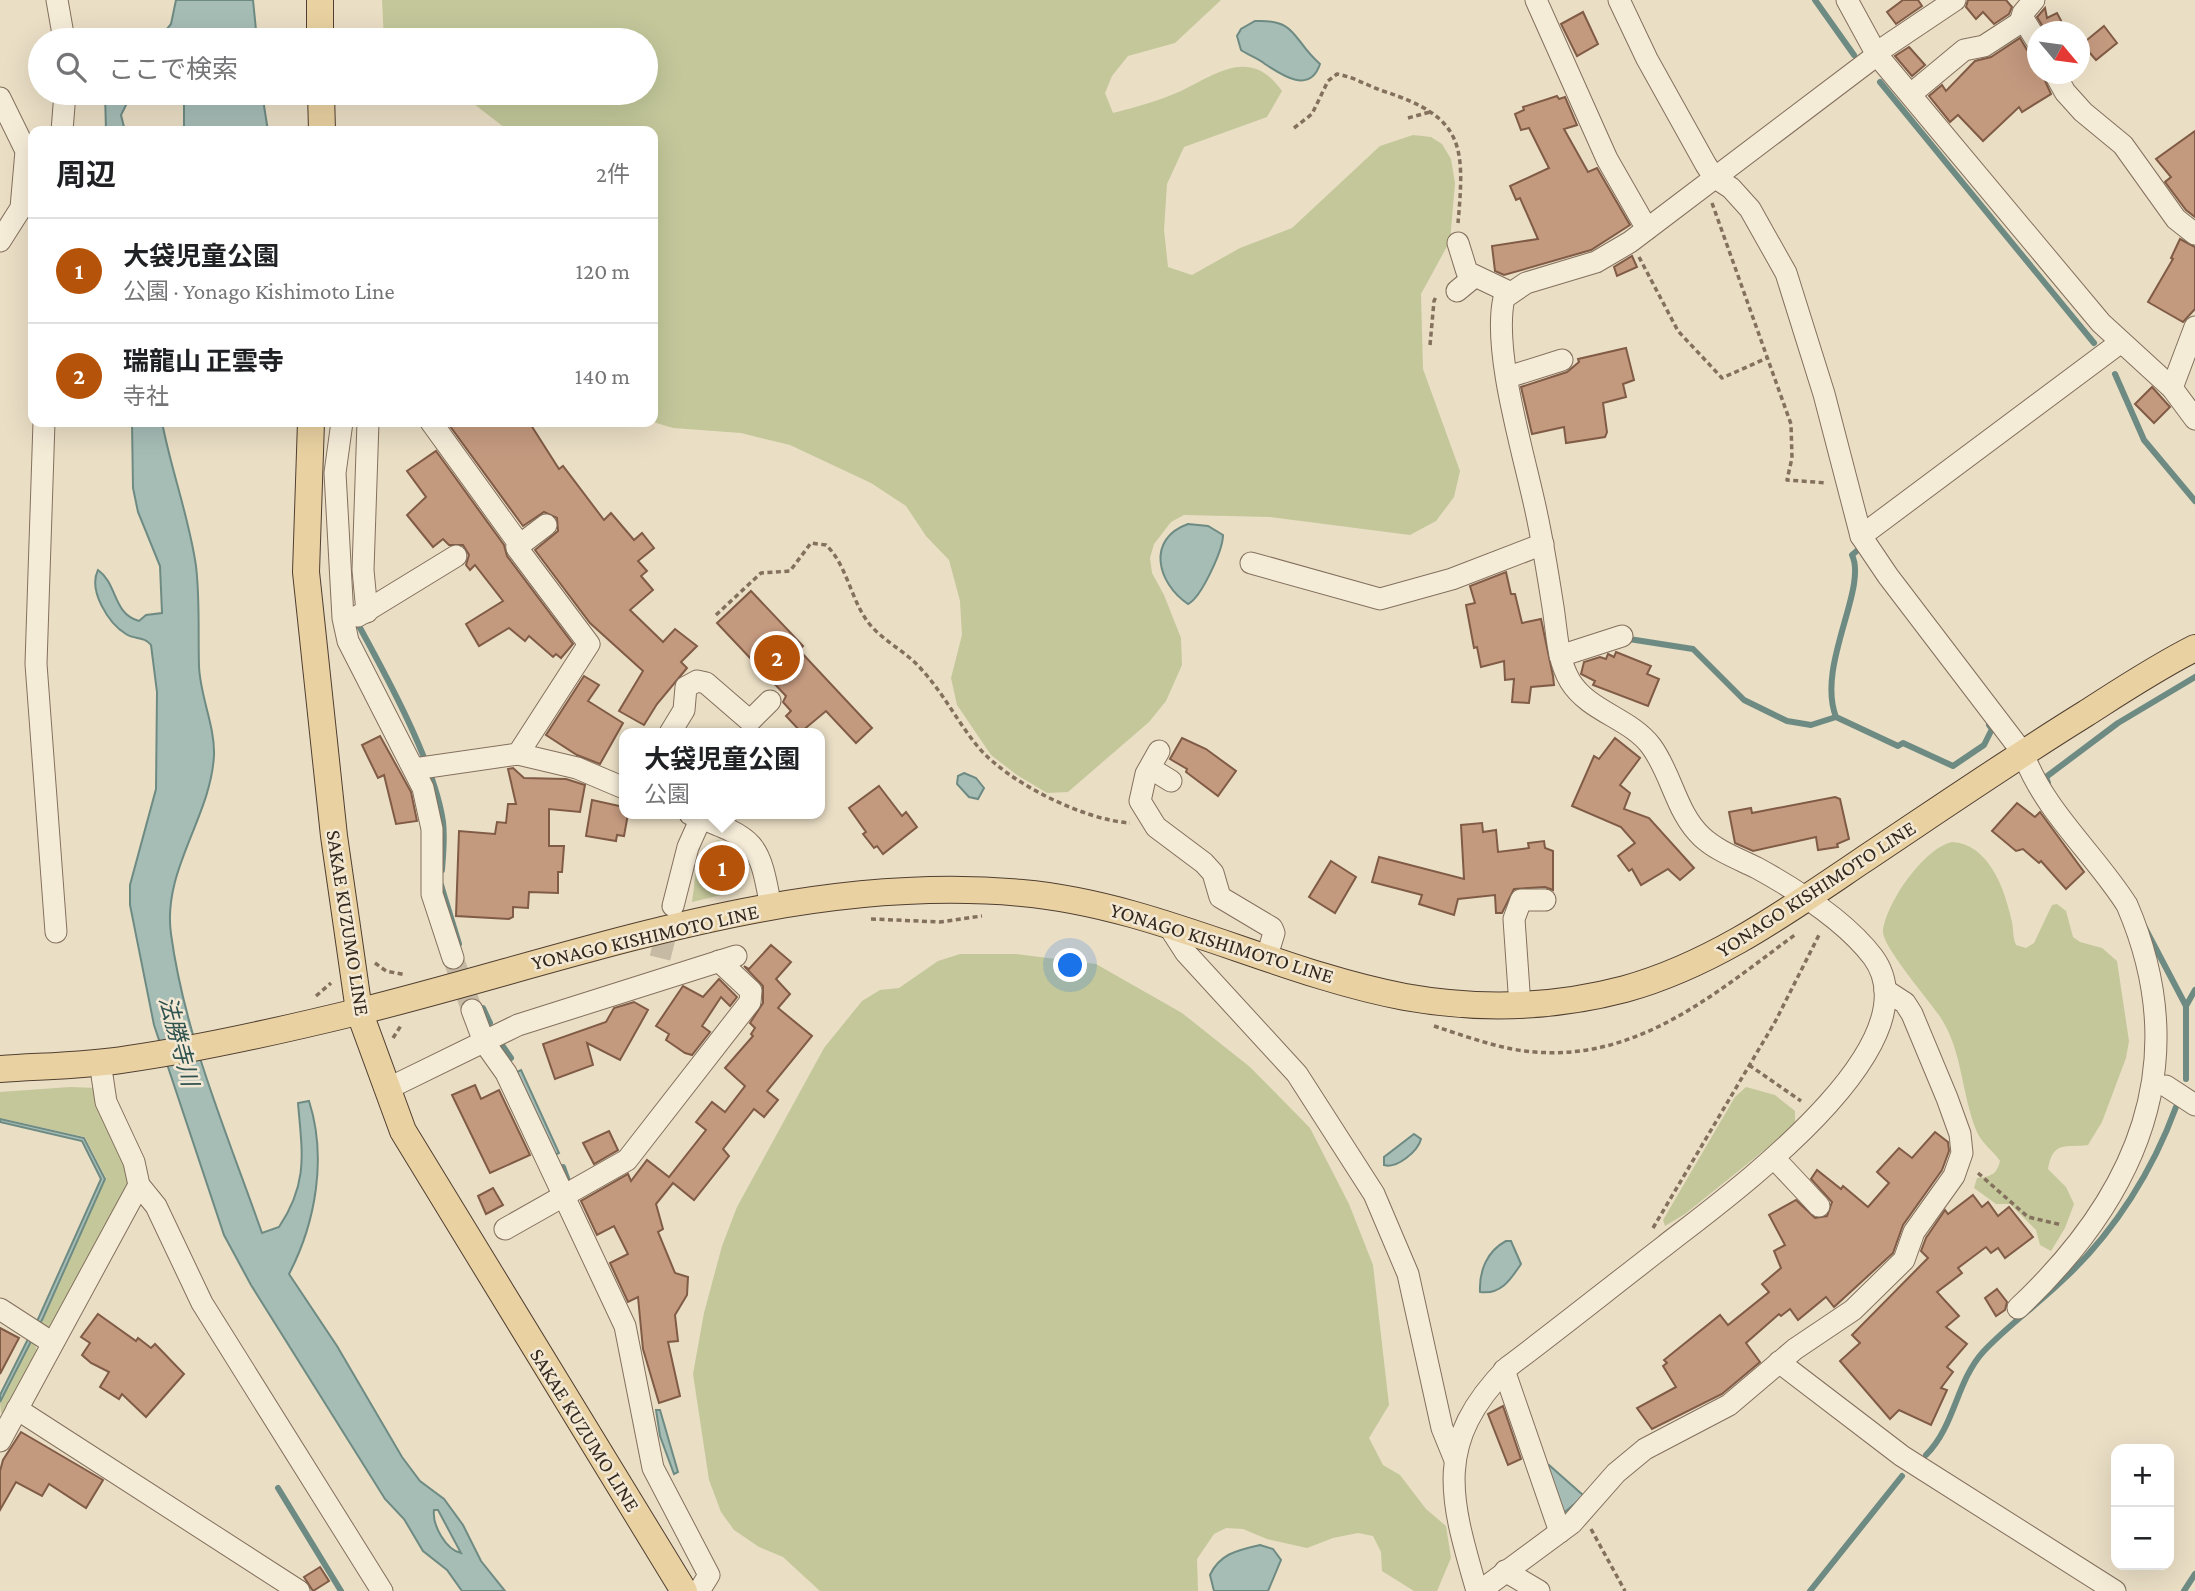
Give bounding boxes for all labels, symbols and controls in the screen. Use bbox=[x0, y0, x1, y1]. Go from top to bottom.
north arrow bbox=[2027, 21, 2090, 84]
search box bbox=[28, 28, 658, 105]
icon: search bbox=[52, 48, 90, 86]
text: ここで検索 bbox=[108, 55, 238, 84]
text: 周辺 bbox=[56, 158, 116, 191]
text: 2件 bbox=[596, 161, 630, 187]
text: 大袋児童公園 bbox=[123, 242, 279, 271]
text: 1 bbox=[75, 258, 83, 284]
text: 120 m bbox=[576, 258, 630, 284]
text: 公園 · Yonago Kishimoto Line bbox=[123, 278, 395, 304]
text: 瑞龍山 正雲寺 bbox=[123, 347, 284, 376]
text: 2 bbox=[73, 363, 85, 389]
text: 140 m bbox=[575, 363, 630, 389]
text: 寺社 bbox=[123, 383, 169, 409]
pin: 2 bbox=[754, 632, 800, 684]
popup bbox=[619, 728, 825, 819]
text: 大袋児童公園 bbox=[644, 745, 800, 774]
text: 公園 bbox=[644, 781, 690, 807]
street label: YONAGO KISHIMOTO LINE bbox=[1712, 816, 1920, 962]
street label: SAKAE KUZUMO LINE bbox=[321, 828, 375, 1018]
pin: 1 bbox=[699, 842, 745, 894]
street label: YONAGO KISHIMOTO LINE bbox=[1107, 898, 1337, 988]
street label: YONAGO KISHIMOTO LINE bbox=[529, 899, 761, 975]
your location bbox=[1053, 948, 1087, 982]
water label: 法勝寺川 bbox=[155, 993, 204, 1092]
street label: SAKAE KUZUMO LINE bbox=[525, 1344, 645, 1516]
map controls bbox=[2111, 1444, 2174, 1570]
button: + bbox=[2111, 1444, 2174, 1507]
button: − bbox=[2111, 1507, 2174, 1570]

